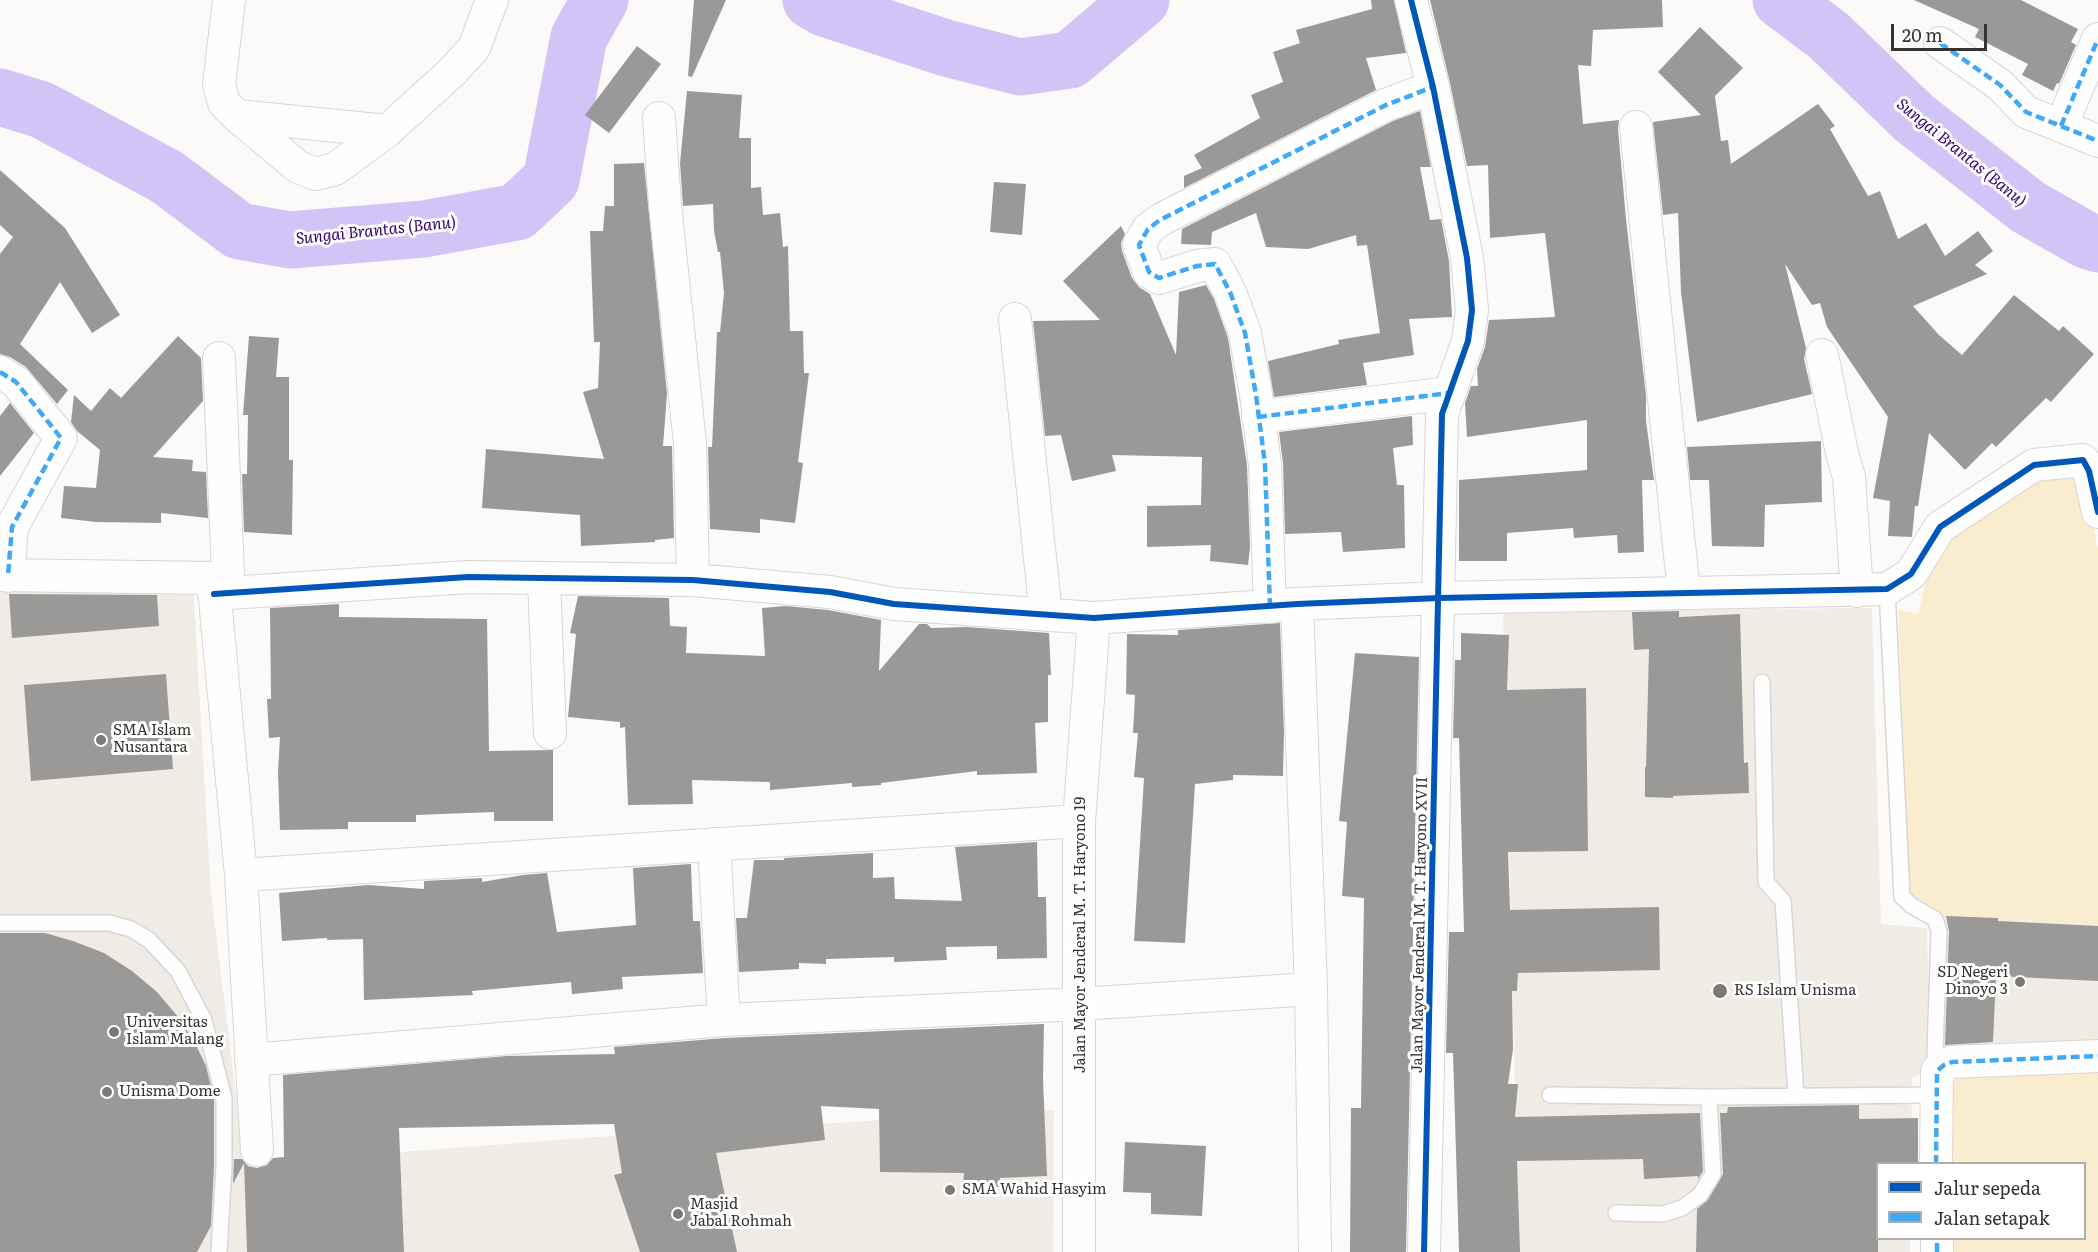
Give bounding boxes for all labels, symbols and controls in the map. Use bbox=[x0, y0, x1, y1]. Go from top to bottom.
scale bar bbox=[1894, 12, 1990, 50]
text: 20 m bbox=[1902, 21, 1943, 48]
water label: Sungai Brantas (Banu) bbox=[1892, 95, 2030, 211]
water label: Sungai Brantas (Banu) bbox=[295, 213, 457, 249]
place label: SMA Islam Nusantara bbox=[113, 722, 191, 757]
marker: SMA Islam Nusantara bbox=[94, 733, 108, 747]
street label: Jalan Mayor Jenderal M. T. Haryono XVII bbox=[1408, 777, 1432, 1073]
street label: Jalan Mayor Jenderal M. T. Haryono 19 bbox=[1072, 797, 1090, 1073]
place label: SD Negeri Dinoyo 3 bbox=[1937, 964, 2008, 999]
marker: SD Negeri Dinoyo 3 bbox=[2013, 975, 2027, 989]
marker: RS Islam Unisma bbox=[1711, 982, 1729, 1000]
place label: RS Islam Unisma bbox=[1734, 982, 1856, 1000]
place label: Universitas Islam Malang bbox=[126, 1014, 224, 1049]
marker: Universitas Islam Malang bbox=[107, 1025, 121, 1039]
place label: Unisma Dome bbox=[119, 1083, 221, 1101]
marker: Unisma Dome bbox=[100, 1085, 114, 1099]
legend bbox=[1876, 1162, 2086, 1240]
text: Jalur sepeda bbox=[1934, 1174, 2041, 1201]
place label: SMA Wahid Hasyim bbox=[962, 1181, 1107, 1199]
marker: SMA Wahid Hasyim bbox=[943, 1183, 957, 1197]
place label: Masjid Jabal Rohmah bbox=[690, 1196, 792, 1231]
text: Jalan setapak bbox=[1934, 1204, 2050, 1231]
marker: Masjid Jabal Rohmah bbox=[671, 1207, 685, 1221]

